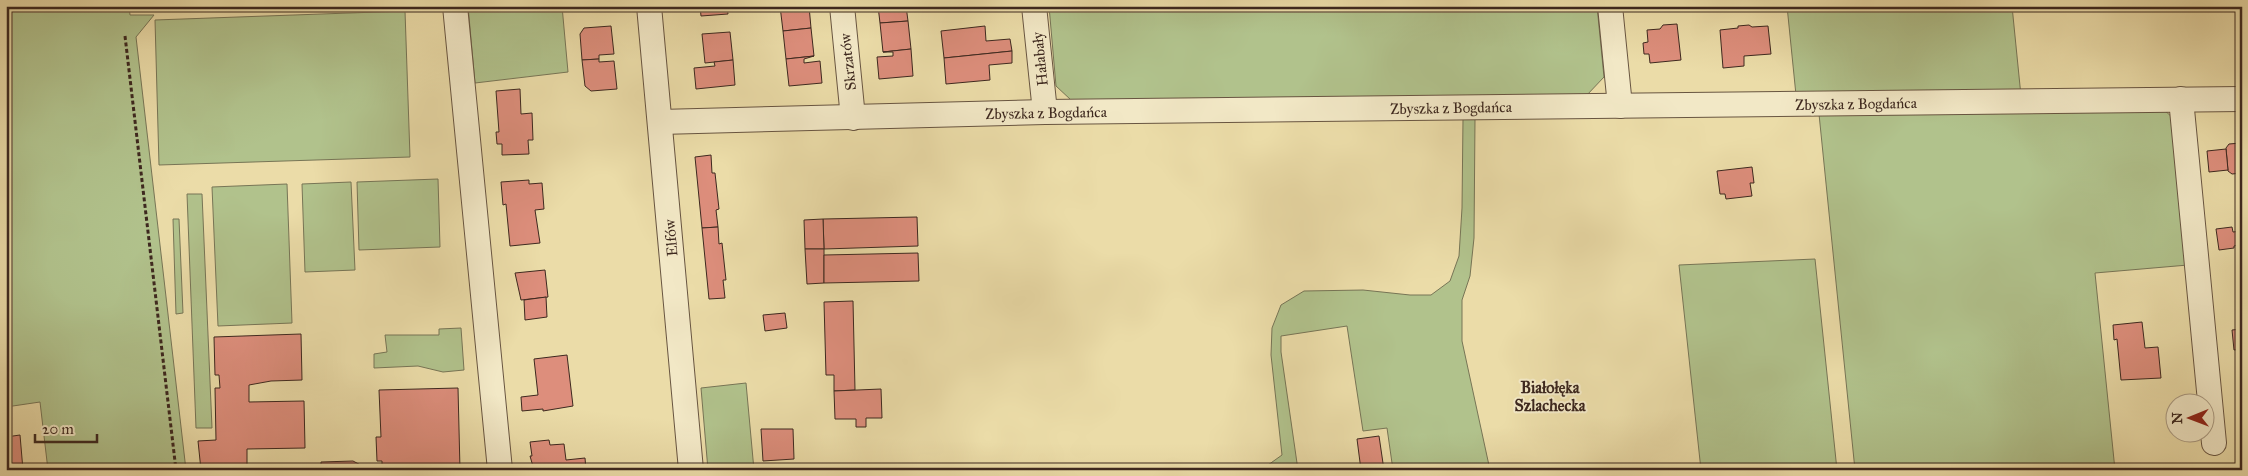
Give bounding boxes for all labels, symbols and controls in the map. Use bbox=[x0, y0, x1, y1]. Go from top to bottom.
street label: Hałabały bbox=[1028, 30, 1052, 87]
street label: Skrzatów bbox=[836, 32, 860, 91]
street label: Zbyszka z Bogdańca bbox=[1795, 94, 1918, 114]
street label: Zbyszka z Bogdańca bbox=[1390, 98, 1513, 118]
street label: Zbyszka z Bogdańca bbox=[985, 103, 1108, 123]
street label: Elfów bbox=[660, 219, 682, 257]
district label: Białołęka Szlachecka bbox=[1515, 378, 1587, 415]
north arrow bbox=[2166, 394, 2216, 444]
scale bar bbox=[35, 411, 98, 443]
text: N bbox=[2169, 412, 2186, 424]
text: 20 m bbox=[42, 420, 74, 438]

